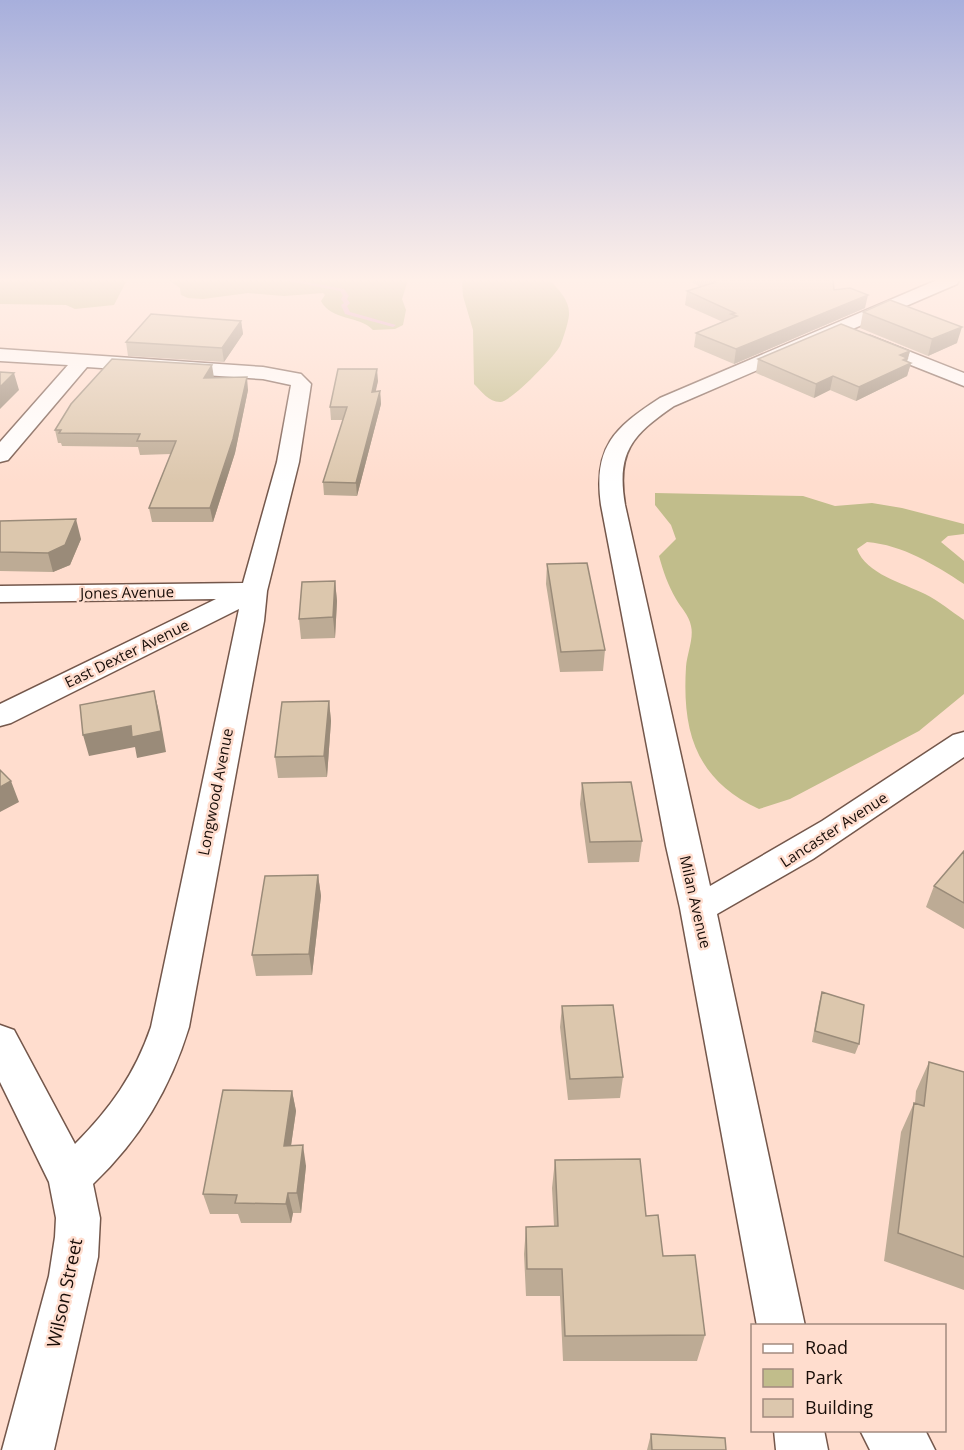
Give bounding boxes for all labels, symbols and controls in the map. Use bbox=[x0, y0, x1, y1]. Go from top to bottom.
street label: Jones Avenue bbox=[78, 581, 174, 603]
street label: East Dexter Avenue bbox=[61, 614, 192, 692]
street label: Longwood Avenue bbox=[193, 727, 237, 857]
street label: Lancaster Avenue bbox=[776, 787, 891, 871]
street label: Milan Avenue bbox=[676, 853, 716, 950]
street label: Wilson Street bbox=[41, 1236, 87, 1350]
legend bbox=[751, 1324, 946, 1432]
text: Road bbox=[805, 1335, 848, 1359]
text: Park bbox=[805, 1365, 843, 1389]
text: Building bbox=[805, 1395, 873, 1419]

